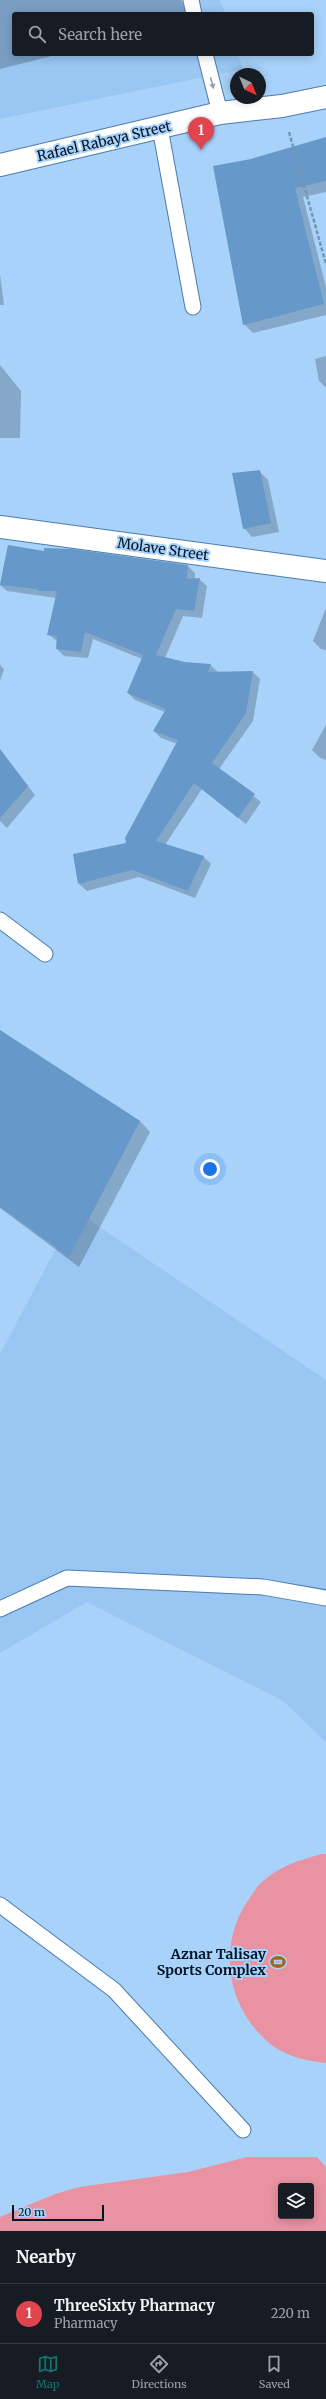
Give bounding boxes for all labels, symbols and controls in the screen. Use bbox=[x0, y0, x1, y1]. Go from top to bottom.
search box bbox=[12, 12, 314, 56]
icon: search bbox=[26, 23, 48, 45]
text: Search here bbox=[58, 25, 142, 44]
north arrow bbox=[230, 68, 266, 104]
one-way arrow bbox=[210, 77, 216, 90]
street label: Rafael Rabaya Street bbox=[35, 117, 173, 165]
pin: 1 bbox=[188, 117, 214, 150]
street label: Molave Street bbox=[116, 534, 210, 564]
your location bbox=[200, 1159, 220, 1179]
place label: Aznar Talisay Sports Complex bbox=[157, 1945, 267, 1979]
sports icon: Aznar Talisay Sports Complex bbox=[269, 1953, 287, 1971]
map controls bbox=[278, 2183, 314, 2219]
button: layers bbox=[278, 2183, 314, 2219]
scale bar bbox=[12, 2203, 104, 2222]
text: 20 m bbox=[18, 2205, 45, 2219]
text: Nearby bbox=[16, 2246, 76, 2268]
text: ThreeSixty Pharmacy bbox=[54, 2296, 215, 2315]
text: 1 bbox=[26, 2305, 32, 2322]
text: 220 m bbox=[271, 2305, 310, 2322]
text: Pharmacy bbox=[54, 2315, 118, 2332]
tab: Map bbox=[36, 2353, 60, 2391]
tab: Directions bbox=[132, 2353, 187, 2391]
tab: Saved bbox=[259, 2353, 290, 2391]

